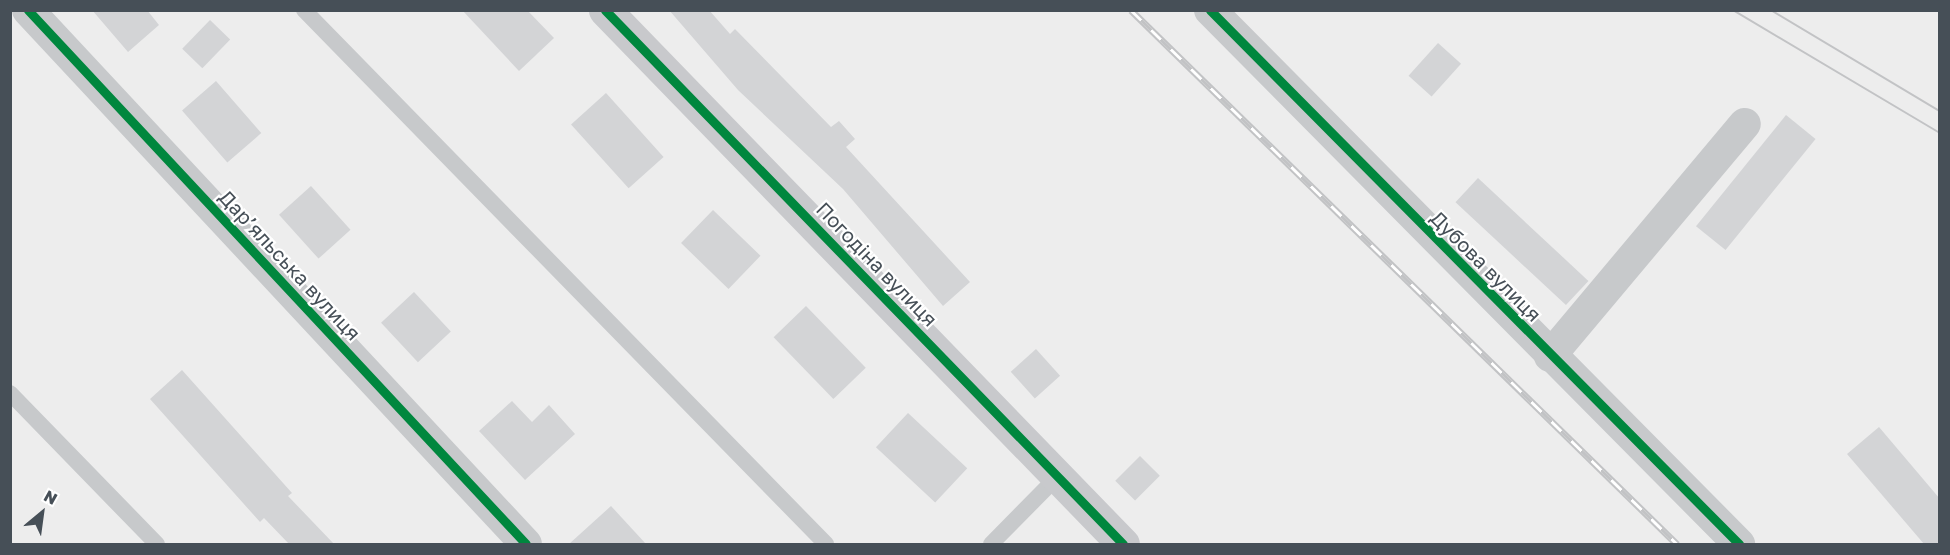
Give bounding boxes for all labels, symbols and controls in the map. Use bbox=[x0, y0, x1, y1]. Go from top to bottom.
street label: Дар’яльська вулиця bbox=[214, 185, 366, 345]
street label: Погодіна вулиця bbox=[812, 197, 942, 331]
street label: Дубова вулиця bbox=[1426, 206, 1546, 326]
north arrow bbox=[12, 483, 72, 543]
text: N bbox=[41, 486, 61, 509]

